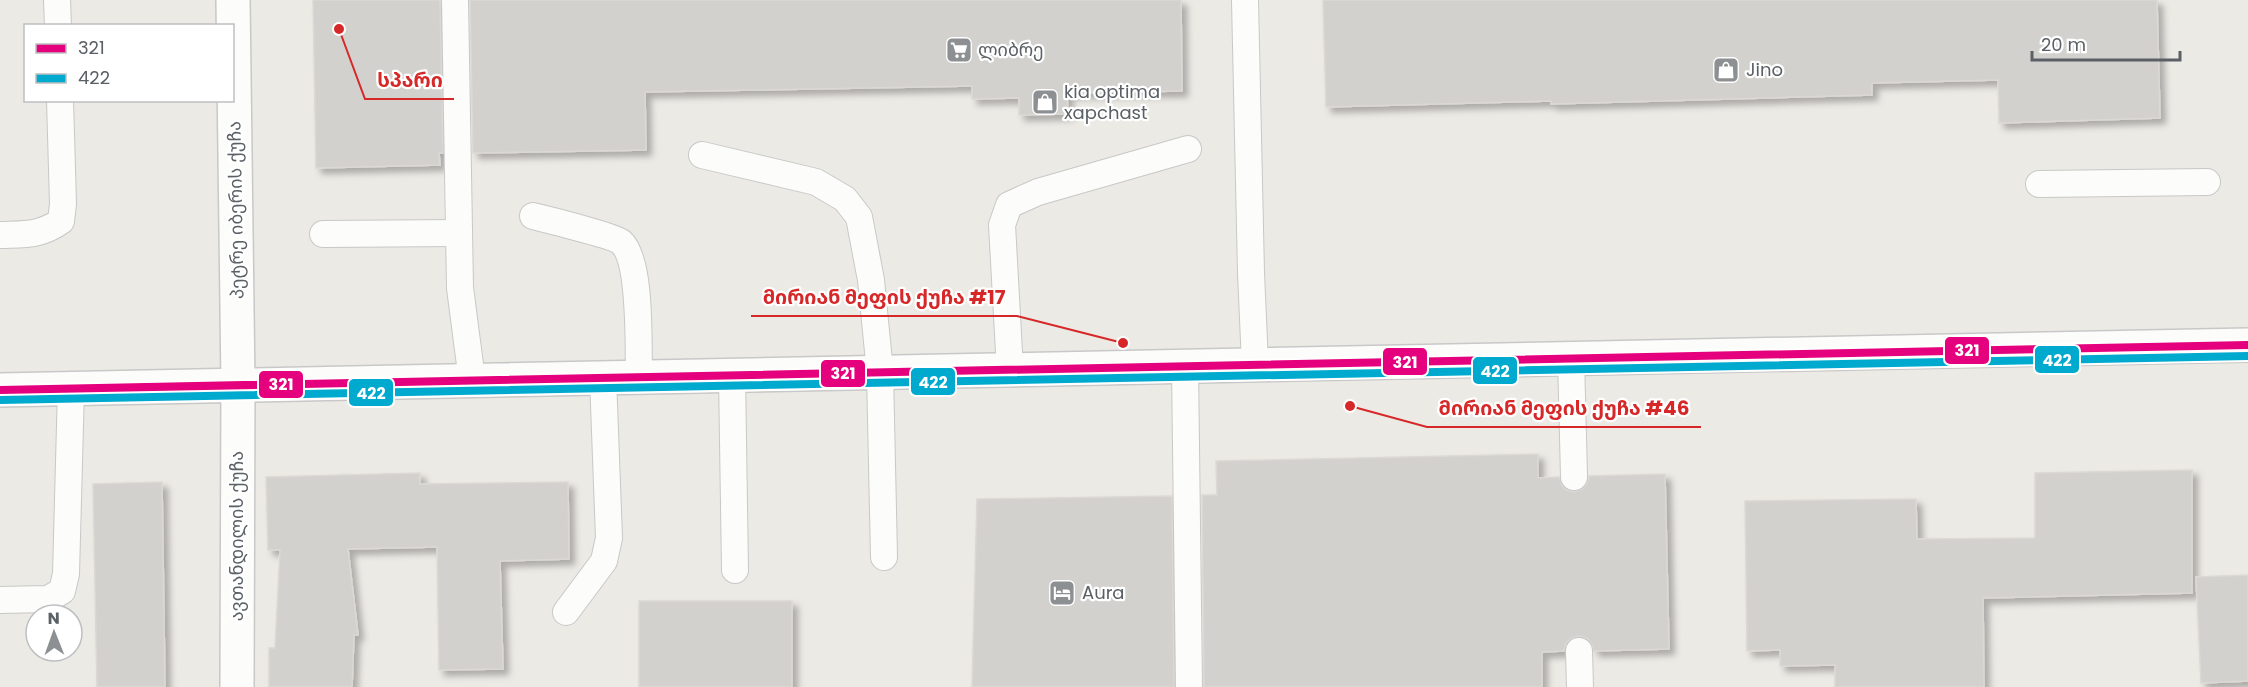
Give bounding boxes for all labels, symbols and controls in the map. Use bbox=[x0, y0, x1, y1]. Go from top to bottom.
legend bbox=[24, 24, 234, 102]
scale bar bbox=[2032, 24, 2180, 62]
text: 20 m bbox=[2041, 32, 2086, 57]
text: 321 bbox=[78, 35, 105, 60]
supermarket icon: ლიბრე bbox=[944, 35, 974, 65]
place label: ლიბრე bbox=[978, 37, 1044, 62]
shop icon: Jino bbox=[1711, 55, 1741, 85]
place label: Jino bbox=[1746, 57, 1783, 82]
callout: სპარი bbox=[365, 61, 454, 99]
text: 422 bbox=[78, 65, 110, 90]
text: სპარი bbox=[377, 66, 443, 94]
place label: kia optima xapchast bbox=[1064, 79, 1160, 125]
shop icon: kia optima xapchast bbox=[1030, 87, 1060, 117]
street label: პეტრე იბერის ქუჩა bbox=[221, 121, 250, 299]
callout: მირიან მეფის ქუჩა #17 bbox=[751, 278, 1017, 316]
text: მირიან მეფის ქუჩა #17 bbox=[763, 283, 1006, 311]
line badge: 321 bbox=[1944, 336, 1990, 365]
text: 321 bbox=[1955, 339, 1979, 362]
line badge: 422 bbox=[2034, 345, 2080, 374]
line badge: 321 bbox=[1382, 347, 1428, 376]
text: 422 bbox=[2042, 349, 2072, 372]
text: 321 bbox=[1393, 351, 1417, 374]
line badge: 422 bbox=[1472, 356, 1518, 385]
line badge: 321 bbox=[820, 359, 866, 388]
text: 422 bbox=[1480, 360, 1510, 383]
text: 321 bbox=[831, 362, 855, 385]
line badge: 422 bbox=[910, 367, 956, 396]
line badge: 321 bbox=[258, 370, 304, 399]
text: 422 bbox=[918, 371, 948, 394]
text: 321 bbox=[269, 373, 293, 396]
line badge: 422 bbox=[348, 378, 394, 407]
text: 422 bbox=[356, 382, 386, 405]
callout: მირიან მეფის ქუჩა #46 bbox=[1427, 389, 1701, 427]
text: მირიან მეფის ქუჩა #46 bbox=[1439, 394, 1689, 422]
street label: ავთანდილის ქუჩა bbox=[224, 451, 249, 621]
hotel icon: Aura bbox=[1047, 578, 1077, 608]
place label: Aura bbox=[1082, 580, 1125, 605]
north arrow bbox=[24, 603, 84, 663]
text: N bbox=[48, 607, 60, 630]

